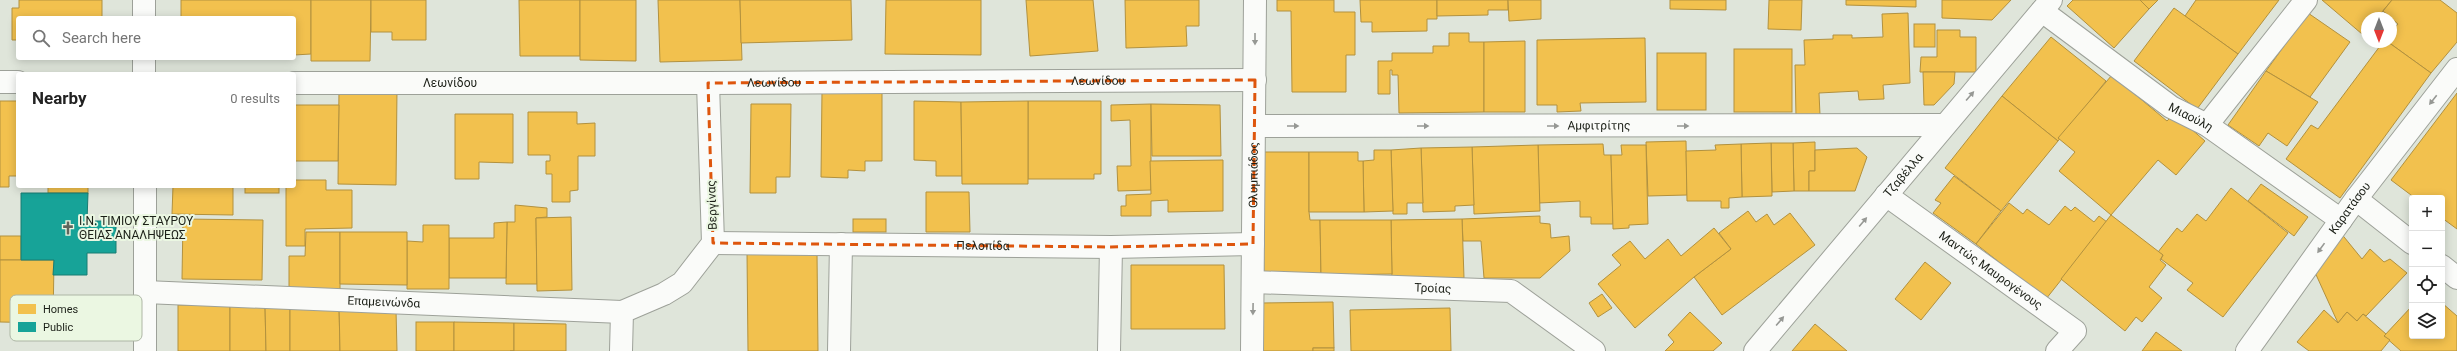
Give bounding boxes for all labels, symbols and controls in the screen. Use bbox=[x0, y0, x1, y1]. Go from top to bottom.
north arrow bbox=[2361, 12, 2397, 48]
search box bbox=[16, 16, 296, 60]
icon: search bbox=[30, 27, 52, 49]
text: Search here bbox=[62, 29, 141, 47]
one-way arrow bbox=[1252, 33, 1258, 46]
street label: Λεωνίδου bbox=[1071, 74, 1125, 88]
street label: Λεωνίδου bbox=[747, 75, 801, 90]
street label: Λεωνίδου bbox=[423, 76, 477, 90]
text: Nearby bbox=[32, 88, 87, 108]
one-way arrow bbox=[1965, 90, 1974, 101]
text: 0 results bbox=[230, 91, 280, 106]
one-way arrow bbox=[2429, 94, 2437, 105]
street label: Μιαούλη bbox=[2166, 100, 2216, 134]
street label: Αμφιτρίτης bbox=[1567, 118, 1631, 133]
one-way arrow bbox=[1287, 123, 1300, 129]
one-way arrow bbox=[1417, 123, 1430, 129]
one-way arrow bbox=[1547, 123, 1560, 129]
one-way arrow bbox=[1677, 123, 1690, 129]
street label: Ολυμπιάδος bbox=[1246, 142, 1261, 208]
street label: Τζαβέλλα bbox=[1881, 150, 1926, 200]
street label: Καρατάσου bbox=[2326, 179, 2373, 237]
street label: Βεργίνας bbox=[704, 180, 720, 230]
map controls bbox=[2409, 195, 2445, 339]
button: + bbox=[2409, 195, 2445, 231]
place label: Ι.Ν. ΤΙΜΙΟΥ ΣΤΑΥΡΟΥ ΘΕΙΑΣ ΑΝΑΛΗΨΕΩΣ bbox=[79, 214, 194, 242]
one-way arrow bbox=[1859, 216, 1868, 227]
church icon: Ι.Ν. ΤΙΜΙΟΥ ΣΤΑΥΡΟΥ ΘΕΙΑΣ ΑΝΑΛΗΨΕΩΣ bbox=[60, 220, 76, 236]
street label: Μαντώς Μαυρογένους bbox=[1936, 228, 2045, 312]
button: − bbox=[2409, 231, 2445, 267]
street label: Πελοπίδα bbox=[956, 238, 1010, 253]
one-way arrow bbox=[2317, 243, 2325, 254]
button: locate bbox=[2409, 267, 2445, 303]
street label: Τροίας bbox=[1414, 281, 1452, 296]
street label: Επαμεινώνδα bbox=[347, 293, 421, 311]
legend bbox=[10, 295, 142, 341]
text: Homes bbox=[43, 303, 79, 316]
one-way arrow bbox=[1249, 303, 1256, 315]
button: layers bbox=[2409, 303, 2445, 339]
one-way arrow bbox=[1775, 316, 1784, 326]
text: Public bbox=[43, 321, 74, 334]

